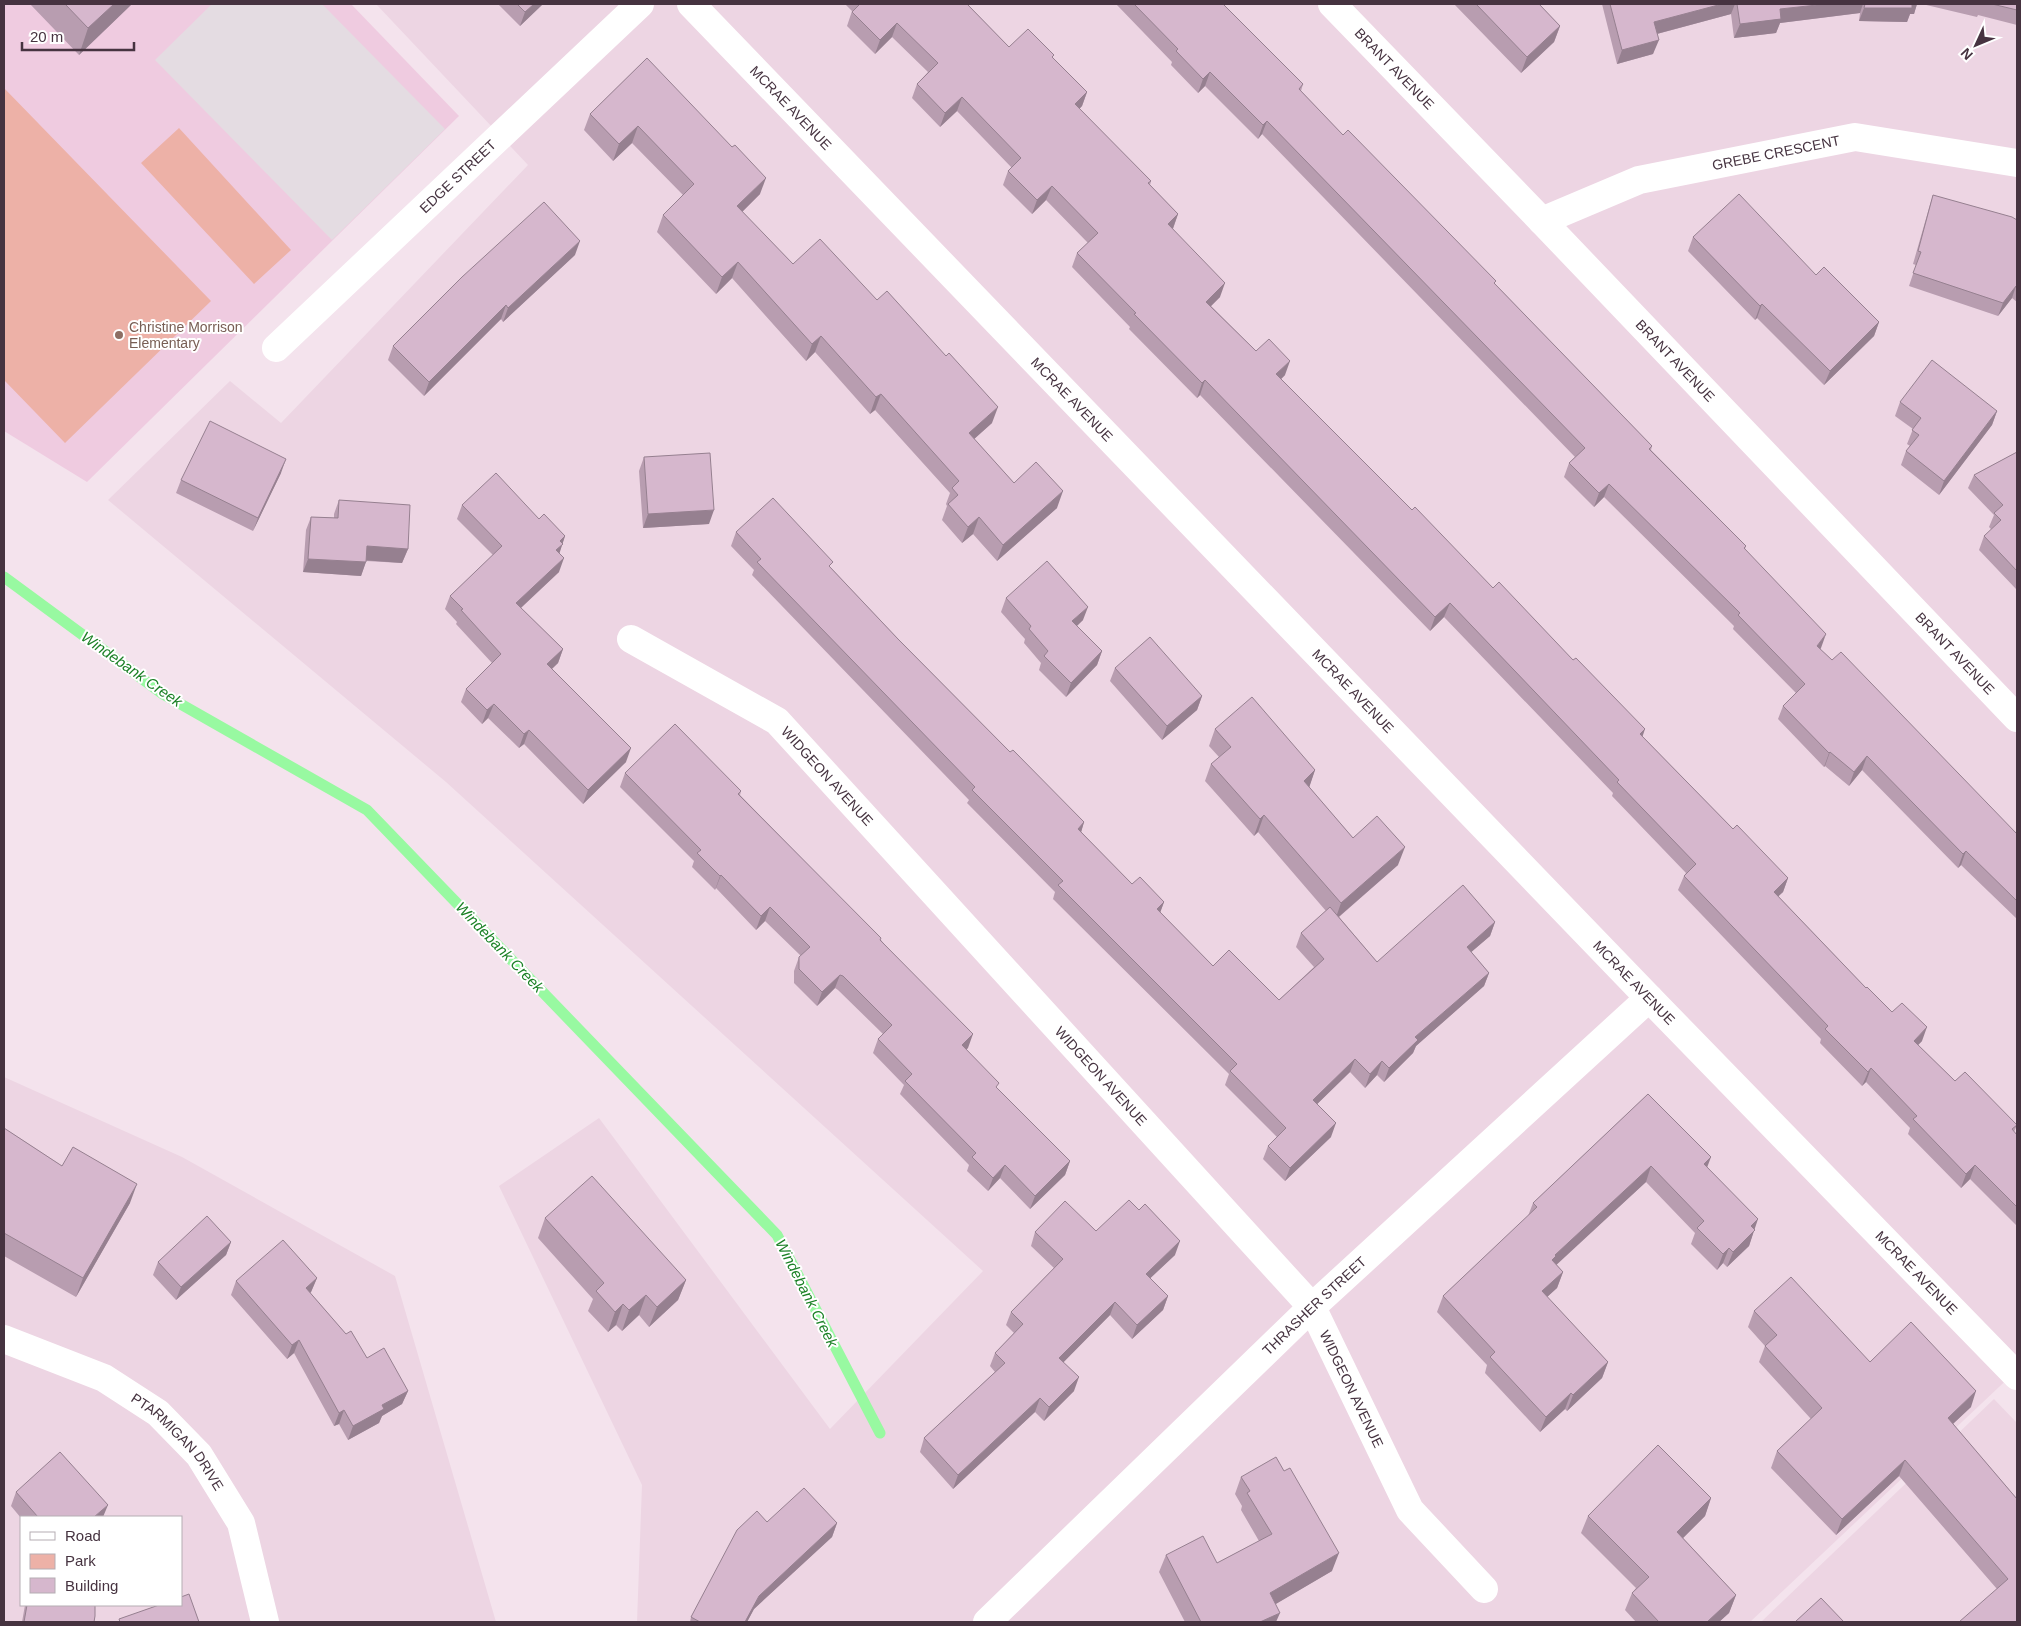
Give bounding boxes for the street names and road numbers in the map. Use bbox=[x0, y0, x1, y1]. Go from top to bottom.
street label: BRANT AVENUE bbox=[1352, 25, 1438, 113]
street label: MCRAE AVENUE bbox=[747, 62, 835, 153]
street label: GREBE CRESCENT bbox=[1711, 132, 1842, 173]
street label: EDGE STREET bbox=[416, 136, 499, 216]
street label: BRANT AVENUE bbox=[1633, 316, 1718, 405]
street label: MCRAE AVENUE bbox=[1028, 354, 1116, 445]
street label: BRANT AVENUE bbox=[1912, 609, 1998, 698]
street label: MCRAE AVENUE bbox=[1309, 646, 1397, 736]
street label: WIDGEON AVENUE bbox=[778, 723, 876, 829]
street label: MCRAE AVENUE bbox=[1590, 937, 1678, 1028]
street label: WIDGEON AVENUE bbox=[1052, 1023, 1150, 1129]
street label: MCRAE AVENUE bbox=[1872, 1228, 1961, 1318]
street label: THRASHER STREET bbox=[1259, 1253, 1370, 1358]
street label: WIDGEON AVENUE bbox=[1317, 1328, 1387, 1450]
street label: PTARMIGAN DRIVE bbox=[128, 1390, 227, 1493]

